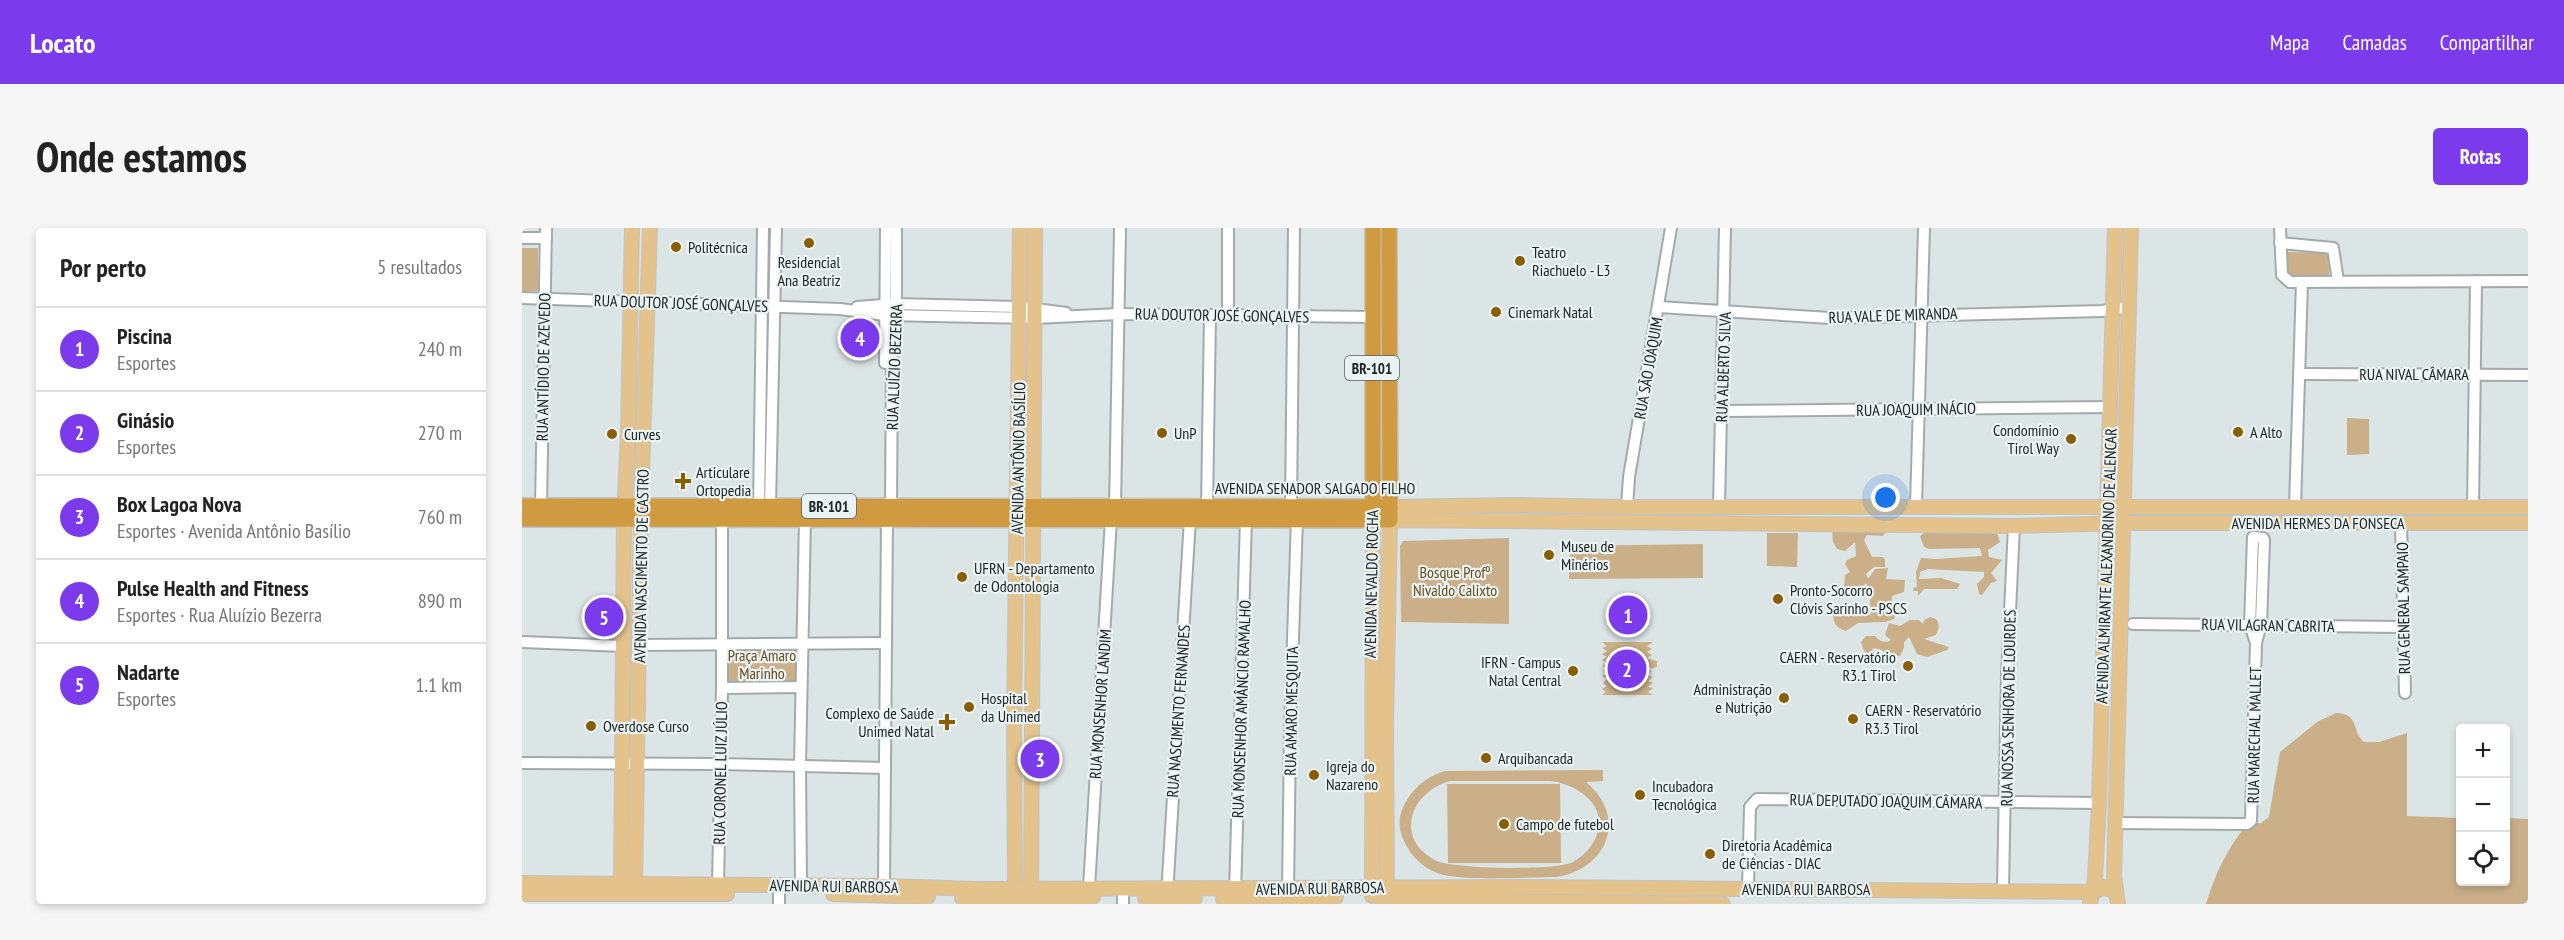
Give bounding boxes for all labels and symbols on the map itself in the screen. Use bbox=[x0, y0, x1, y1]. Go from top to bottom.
marker: Residencial Ana Beatriz bbox=[802, 236, 816, 250]
place label: Politécnica bbox=[688, 237, 748, 257]
marker: Politécnica bbox=[669, 240, 683, 254]
place label: Teatro Riachuelo - L3 bbox=[1532, 242, 1611, 280]
place label: Residencial Ana Beatriz bbox=[778, 252, 841, 290]
marker: Teatro Riachuelo - L3 bbox=[1513, 254, 1527, 268]
street label: RUA DOUTOR JOSÉ GONÇALVES bbox=[594, 290, 769, 316]
street label: RUA ANTÍDIO DE AZEVEDO bbox=[532, 292, 554, 441]
place label: Cinemark Natal bbox=[1508, 302, 1593, 322]
street label: RUA ALUÍZIO BEZERRA bbox=[882, 303, 906, 430]
street label: RUA DOUTOR JOSÉ GONÇALVES bbox=[1135, 303, 1309, 327]
street label: RUA VALE DE MIRANDA bbox=[1828, 303, 1958, 327]
marker: Cinemark Natal bbox=[1489, 305, 1503, 319]
street label: RUA ALBERTO SILVA bbox=[1711, 311, 1735, 423]
street label: RUA SÃO JOAQUIM bbox=[1629, 315, 1667, 421]
pin: 4 bbox=[840, 316, 880, 360]
road number: BR-101 bbox=[1345, 356, 1399, 380]
street label: RUA NIVAL CÂMARA bbox=[2359, 364, 2469, 384]
street label: AVENIDA ANTÔNIO BASÍLIO bbox=[1007, 381, 1029, 534]
street label: RUA JOAQUIM INÁCIO bbox=[1856, 398, 1976, 420]
place label: Condomínio Tirol Way bbox=[1993, 420, 2059, 458]
place label: A Alto bbox=[2250, 422, 2283, 442]
place label: UnP bbox=[1174, 423, 1197, 443]
place label: Curves bbox=[624, 424, 661, 444]
marker: A Alto bbox=[2231, 425, 2245, 439]
marker: UnP bbox=[1155, 426, 1169, 440]
marker: Curves bbox=[605, 427, 619, 441]
street label: AVENIDA ALMIRANTE ALEXANDRINO DE ALENCAR bbox=[2091, 428, 2121, 704]
marker: Condomínio Tirol Way bbox=[2064, 432, 2078, 446]
place label: Articulare Ortopedia bbox=[696, 462, 751, 500]
street label: AVENIDA NASCIMENTO DE CASTRO bbox=[629, 469, 653, 663]
marker: Articulare Ortopedia bbox=[674, 472, 692, 490]
street label: AVENIDA SENADOR SALGADO FILHO bbox=[1215, 478, 1416, 498]
your location bbox=[1871, 483, 1900, 512]
road number: BR-101 bbox=[802, 494, 856, 518]
street label: AVENIDA NEVALDO ROCHA bbox=[1360, 509, 1382, 658]
street label: AVENIDA HERMES DA FONSECA bbox=[2231, 513, 2405, 533]
place label: Museu de Minérios bbox=[1561, 536, 1614, 574]
street label: RUA GENERAL SAMPAIO bbox=[2392, 542, 2414, 674]
marker: Museu de Minérios bbox=[1542, 548, 1556, 562]
place label: UFRN - Departamento de Odontologia bbox=[974, 558, 1095, 596]
park label: Bosque Profº Nivaldo Calixto bbox=[1413, 562, 1497, 600]
marker: UFRN - Departamento de Odontologia bbox=[955, 570, 969, 584]
place label: Pronto-Socorro Clóvis Sarinho - PSCS bbox=[1790, 580, 1907, 618]
pin: 1 bbox=[1608, 592, 1648, 638]
marker: Pronto-Socorro Clóvis Sarinho - PSCS bbox=[1771, 592, 1785, 606]
pin: 5 bbox=[584, 594, 623, 640]
street label: RUA MONSENHOR AMÂNCIO RAMALHO bbox=[1227, 599, 1255, 818]
street label: RUA NOSSA SENHORA DE LOURDES bbox=[1996, 609, 2020, 807]
street label: RUA VILAGRAN CABRITA bbox=[2201, 614, 2335, 636]
street label: RUA NASCIMENTO FERNANDES bbox=[1162, 624, 1194, 798]
street label: RUA MONSENHOR LANDIM bbox=[1085, 628, 1115, 780]
park label: Praça Amaro Marinho bbox=[728, 645, 796, 683]
street label: RUA AMARO MESQUITA bbox=[1280, 646, 1302, 776]
pin: 2 bbox=[1608, 646, 1646, 692]
place label: CAERN - Reservatório R3.1 Tirol bbox=[1780, 647, 1896, 685]
place label: IFRN - Campus Natal Central bbox=[1481, 652, 1561, 690]
marker: CAERN - Reservatório R3.1 Tirol bbox=[1901, 659, 1915, 673]
marker: IFRN - Campus Natal Central bbox=[1566, 664, 1580, 678]
street label: RUA MARECHAL MALLET bbox=[2243, 666, 2265, 804]
place label: Administração e Nutrição bbox=[1694, 679, 1772, 717]
place label: Hospital da Unimed bbox=[981, 688, 1041, 726]
marker: Administração e Nutrição bbox=[1777, 691, 1791, 705]
marker: Hospital da Unimed bbox=[962, 700, 976, 714]
place label: CAERN - Reservatório R3.3 Tirol bbox=[1865, 700, 1982, 738]
street label: RUA CORONEL LUIZ JÚLIO bbox=[709, 701, 731, 845]
place label: Complexo de Saúde Unimed Natal bbox=[826, 703, 934, 741]
marker: CAERN - Reservatório R3.3 Tirol bbox=[1846, 712, 1860, 726]
marker: Complexo de Saúde Unimed Natal bbox=[938, 713, 956, 731]
place label: Overdose Curso bbox=[603, 716, 689, 736]
marker: Overdose Curso bbox=[584, 719, 598, 733]
pin: 3 bbox=[1020, 736, 1060, 782]
place label: Arquibancada bbox=[1498, 748, 1573, 768]
marker: Arquibancada bbox=[1479, 751, 1493, 765]
place label: Igreja do Nazareno bbox=[1326, 756, 1378, 794]
marker: Igreja do Nazareno bbox=[1307, 768, 1321, 782]
place label: Incubadora Tecnológica bbox=[1652, 776, 1717, 814]
marker: Incubadora Tecnológica bbox=[1633, 788, 1647, 802]
street label: RUA DEPUTADO JOAQUIM CÂMARA bbox=[1789, 789, 1983, 813]
place label: Campo de futebol bbox=[1516, 814, 1614, 834]
marker: Campo de futebol bbox=[1497, 817, 1511, 831]
place label: Diretoria Acadêmica de Ciências - DIAC bbox=[1722, 835, 1832, 873]
marker: Diretoria Acadêmica de Ciências - DIAC bbox=[1703, 847, 1717, 861]
street label: AVENIDA RUI BARBOSA bbox=[769, 875, 899, 897]
street label: AVENIDA RUI BARBOSA bbox=[1255, 877, 1385, 899]
street label: AVENIDA RUI BARBOSA bbox=[1742, 879, 1871, 899]

